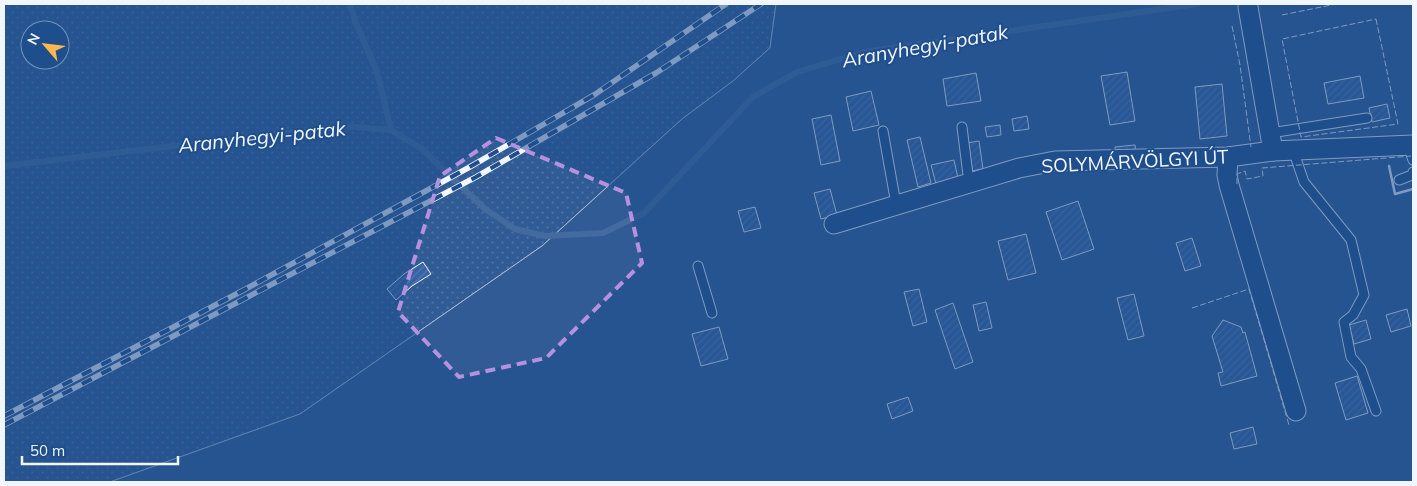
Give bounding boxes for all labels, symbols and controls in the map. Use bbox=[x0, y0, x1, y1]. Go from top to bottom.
water label: Aranyhegyi-patak bbox=[839, 18, 1010, 73]
north arrow bbox=[20, 20, 70, 70]
text: N bbox=[23, 30, 44, 48]
water label: Aranyhegyi-patak bbox=[176, 115, 347, 158]
street label: SOLYMÁRVÖLGYI ÚT bbox=[1041, 144, 1230, 178]
scale bar bbox=[22, 434, 179, 466]
text: 50 m bbox=[30, 441, 65, 460]

